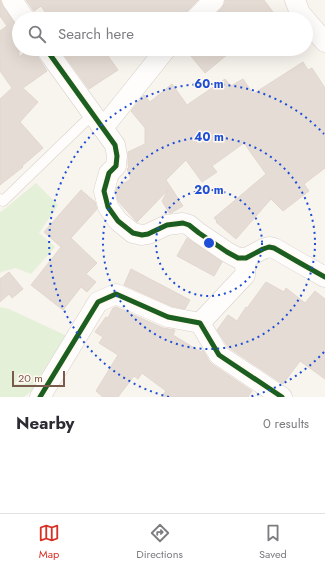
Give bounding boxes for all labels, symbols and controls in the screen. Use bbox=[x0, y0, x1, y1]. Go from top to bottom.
search box bbox=[12, 12, 313, 56]
icon: search bbox=[26, 23, 48, 45]
text: Search here bbox=[58, 23, 134, 45]
text: 60 m bbox=[194, 75, 224, 93]
text: 40 m bbox=[194, 128, 224, 146]
text: 20 m bbox=[194, 181, 224, 199]
centre of rings bbox=[202, 236, 216, 250]
scale bar bbox=[12, 369, 65, 388]
text: 20 m bbox=[18, 370, 43, 386]
text: Nearby bbox=[16, 411, 74, 435]
text: 0 results bbox=[263, 414, 309, 433]
tab: Map bbox=[38, 522, 60, 562]
tab: Directions bbox=[136, 522, 183, 562]
tab: Saved bbox=[259, 522, 287, 562]

